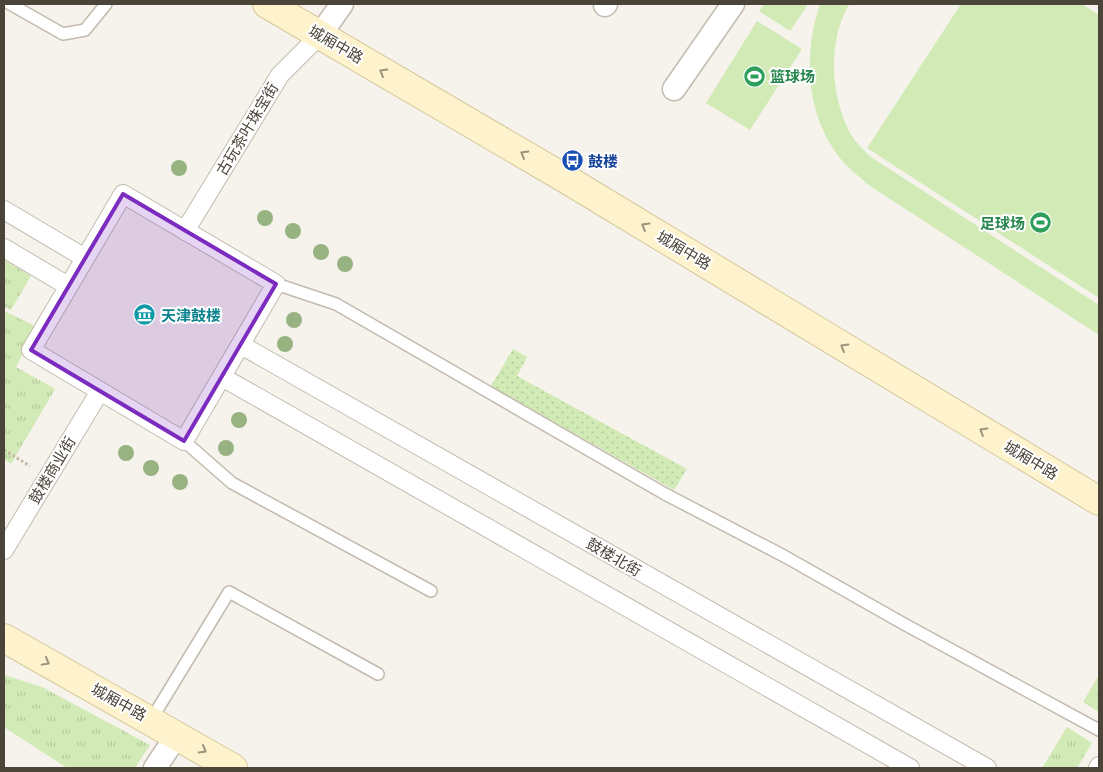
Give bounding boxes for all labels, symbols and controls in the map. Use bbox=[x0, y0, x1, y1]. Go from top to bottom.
street label: 城厢中路 bbox=[305, 20, 367, 68]
sports icon: 篮球场 bbox=[742, 64, 766, 88]
place label: 篮球场 bbox=[770, 66, 815, 87]
one-way arrow bbox=[380, 69, 389, 79]
street label: 古玩茶叶珠宝街 bbox=[211, 79, 283, 179]
bus stop icon: 鼓楼 bbox=[560, 149, 584, 173]
one-way arrow bbox=[520, 151, 529, 161]
place label: 鼓楼 bbox=[588, 151, 618, 172]
sports icon: 足球场 bbox=[1029, 211, 1053, 235]
place label: 足球场 bbox=[980, 213, 1025, 234]
one-way arrow bbox=[641, 223, 650, 233]
street label: 城厢中路 bbox=[653, 226, 715, 274]
museum icon: 天津鼓楼 bbox=[133, 303, 157, 327]
place label: 天津鼓楼 bbox=[161, 305, 221, 326]
one-way arrow bbox=[840, 343, 849, 353]
one-way arrow bbox=[979, 427, 988, 437]
street label: 鼓楼商业街 bbox=[24, 432, 80, 508]
street label: 城厢中路 bbox=[1000, 436, 1062, 484]
street label: 鼓楼北街 bbox=[583, 533, 645, 581]
one-way arrow bbox=[41, 655, 50, 665]
street label: 城厢中路 bbox=[88, 678, 150, 726]
one-way arrow bbox=[197, 744, 206, 754]

